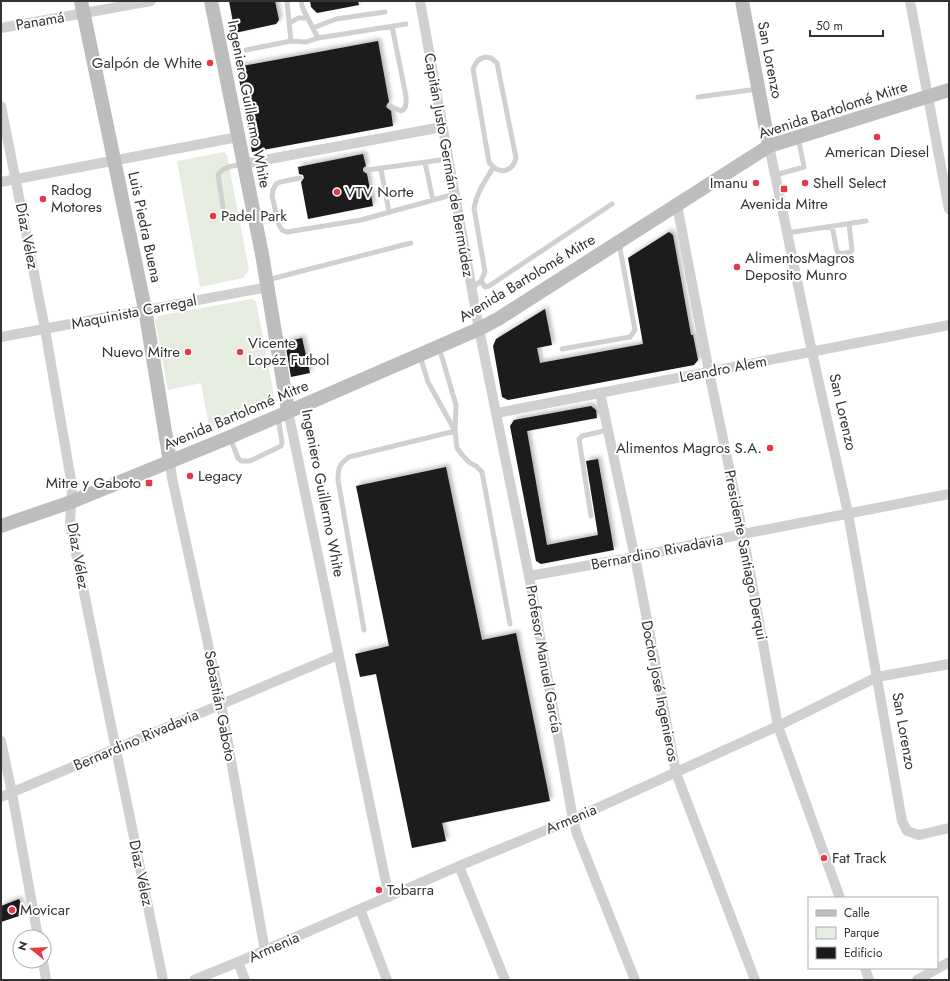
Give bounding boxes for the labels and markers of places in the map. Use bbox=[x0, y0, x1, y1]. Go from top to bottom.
place label: Galpón de White bbox=[92, 52, 202, 74]
marker: Galpón de White bbox=[205, 58, 215, 68]
marker: American Diesel bbox=[872, 132, 882, 142]
place label: American Diesel bbox=[825, 141, 929, 163]
place label: Imanu bbox=[710, 172, 748, 194]
place label: Shell Select bbox=[813, 172, 887, 194]
marker: Imanu bbox=[751, 178, 761, 188]
marker: Shell Select bbox=[800, 178, 810, 188]
place label: Radog Motores bbox=[51, 179, 102, 218]
place label: VTV Norte bbox=[345, 181, 414, 203]
marker: Avenida Mitre bbox=[779, 184, 789, 194]
marker: VTV Norte bbox=[332, 187, 342, 197]
place label: Avenida Mitre bbox=[740, 193, 828, 215]
marker: Radog Motores bbox=[38, 194, 48, 204]
place label: Padel Park bbox=[221, 205, 287, 227]
marker: Padel Park bbox=[208, 211, 218, 221]
place label: AlimentosMagros Deposito Munro bbox=[745, 247, 854, 286]
marker: AlimentosMagros Deposito Munro bbox=[732, 262, 742, 272]
place label: Vicente Lopéz Futbol bbox=[248, 332, 329, 371]
place label: Nuevo Mitre bbox=[102, 341, 180, 363]
marker: Nuevo Mitre bbox=[183, 347, 193, 357]
marker: Vicente Lopéz Futbol bbox=[235, 347, 245, 357]
place label: Alimentos Magros S.A. bbox=[616, 437, 762, 459]
marker: Alimentos Magros S.A. bbox=[765, 443, 775, 453]
place label: Legacy bbox=[198, 465, 242, 487]
marker: Legacy bbox=[185, 471, 195, 481]
place label: Mitre y Gaboto bbox=[46, 472, 141, 494]
marker: Mitre y Gaboto bbox=[144, 478, 154, 488]
place label: Fat Track bbox=[832, 847, 887, 869]
marker: Fat Track bbox=[819, 853, 829, 863]
place label: Tobarra bbox=[387, 879, 434, 901]
marker: Tobarra bbox=[374, 885, 384, 895]
place label: Movicar bbox=[20, 899, 71, 921]
marker: Movicar bbox=[7, 905, 17, 915]

